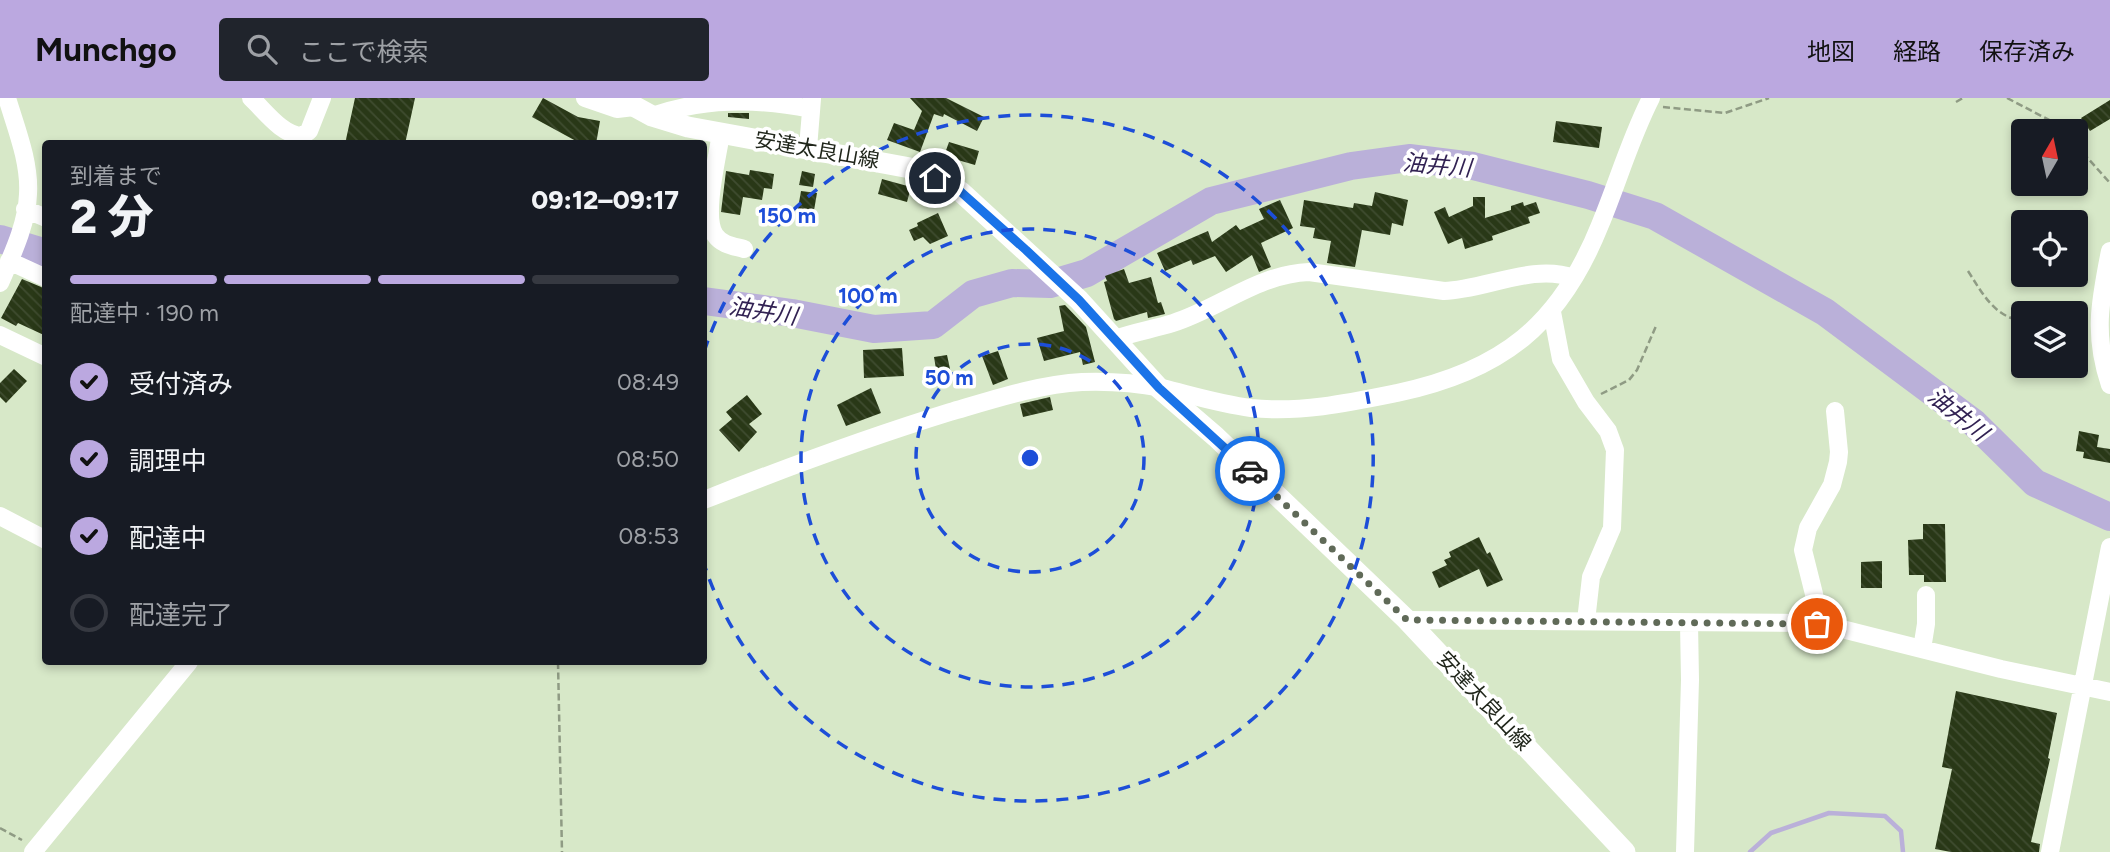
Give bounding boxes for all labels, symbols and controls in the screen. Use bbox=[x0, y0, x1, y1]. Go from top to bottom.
search box bbox=[219, 18, 709, 81]
text: Munchgo bbox=[35, 30, 177, 69]
icon: search bbox=[243, 30, 281, 68]
text: ここで検索 bbox=[299, 36, 429, 68]
text: 地図 bbox=[1807, 37, 1855, 66]
text: 経路 bbox=[1893, 37, 1941, 66]
text: 保存済み bbox=[1979, 37, 2075, 66]
north arrow bbox=[2011, 119, 2088, 196]
map controls bbox=[2011, 119, 2088, 378]
street label: 安達太良山線 bbox=[753, 126, 881, 173]
pin bbox=[905, 148, 965, 208]
water label: 油井川 bbox=[1401, 148, 1476, 182]
icon: home bbox=[916, 159, 954, 197]
text: 到着まで bbox=[70, 162, 162, 190]
text: 09:12–09:17 bbox=[531, 184, 679, 216]
text: 2 分 bbox=[70, 189, 154, 245]
text: 150 m bbox=[758, 203, 816, 228]
button: locate bbox=[2011, 210, 2088, 287]
text: 100 m bbox=[838, 283, 898, 308]
water label: 油井川 bbox=[727, 292, 802, 331]
text: 配達中 · 190 m bbox=[70, 299, 219, 327]
button: layers bbox=[2011, 301, 2088, 378]
icon: check bbox=[70, 363, 108, 401]
text: 50 m bbox=[924, 365, 974, 390]
text: 受付済み bbox=[129, 368, 233, 400]
text: 08:49 bbox=[617, 368, 679, 396]
water label: 油井川 bbox=[1922, 381, 1996, 448]
courier bbox=[1215, 436, 1285, 506]
icon: check bbox=[70, 440, 108, 478]
text: 調理中 bbox=[129, 445, 207, 477]
text: 08:50 bbox=[616, 445, 679, 473]
centre of rings bbox=[1018, 446, 1042, 470]
icon: car bbox=[1231, 452, 1269, 490]
icon: check bbox=[70, 517, 108, 555]
text: 配達中 bbox=[129, 522, 207, 554]
text: 08:53 bbox=[619, 522, 679, 550]
pin bbox=[1787, 594, 1847, 654]
text: 配達完了 bbox=[129, 599, 233, 631]
icon: bag bbox=[1798, 605, 1836, 643]
street label: 安達太良山線 bbox=[1432, 646, 1536, 755]

